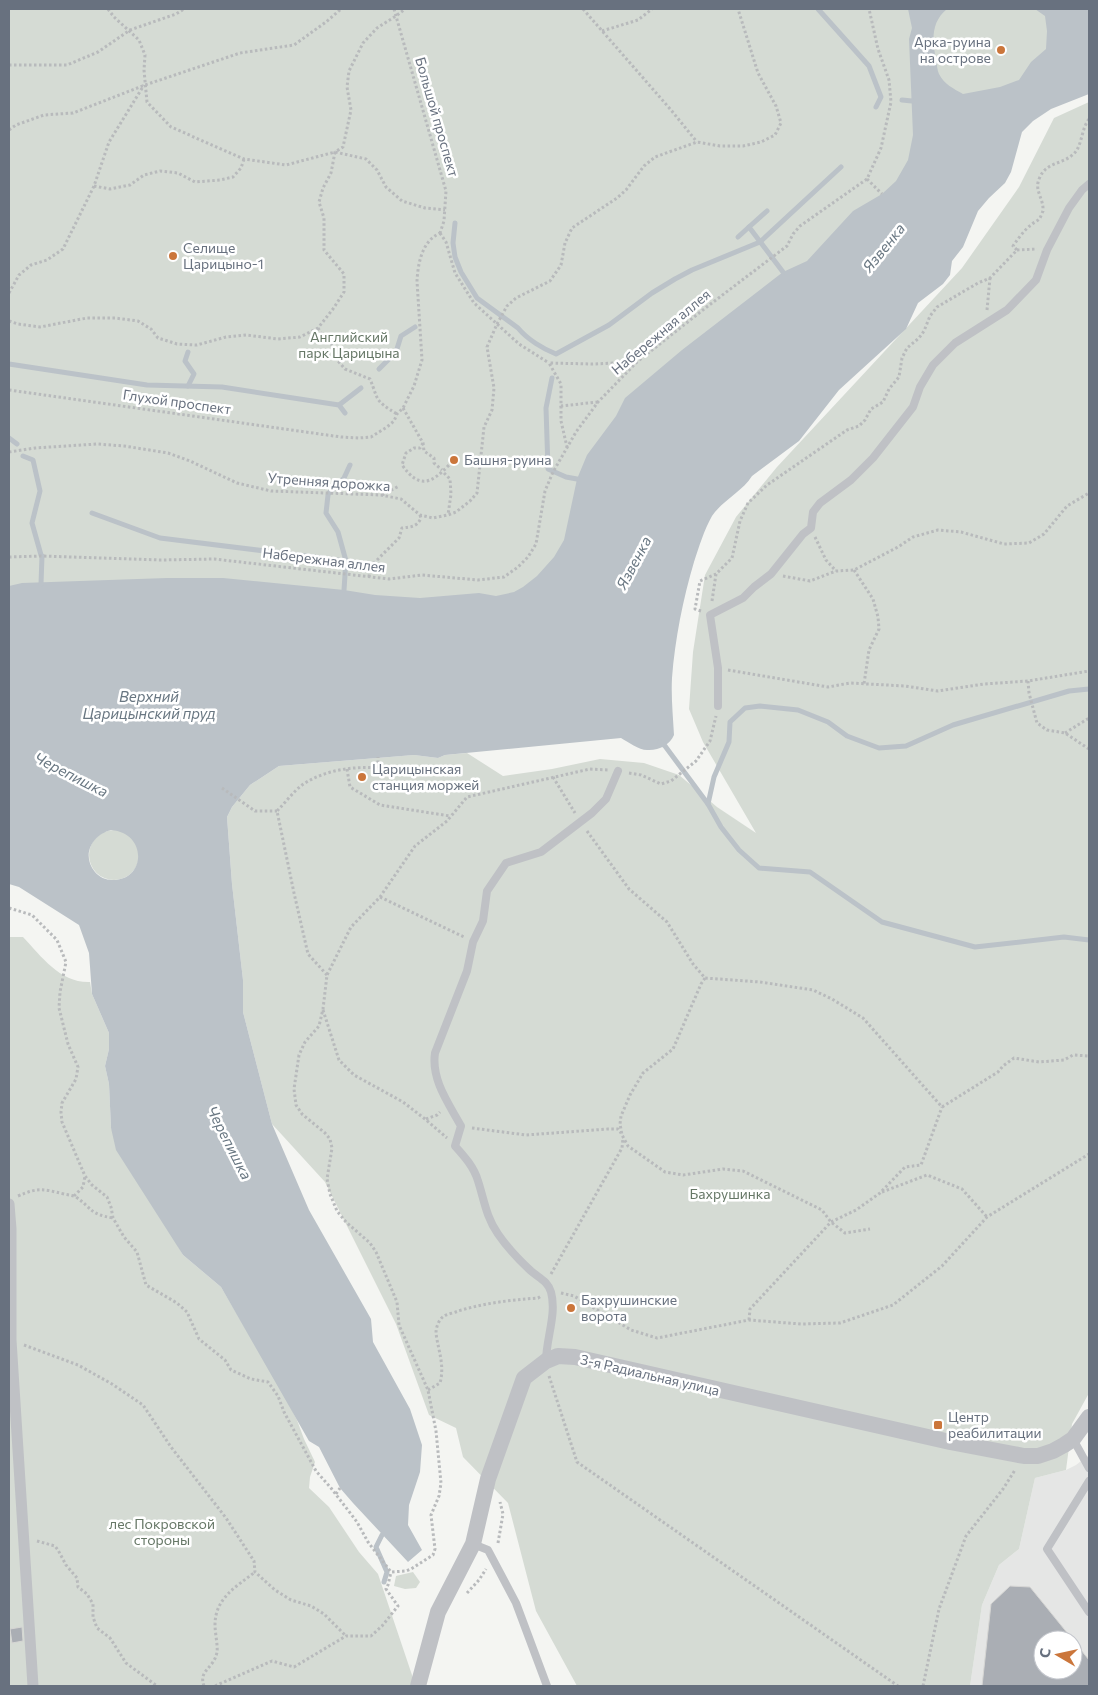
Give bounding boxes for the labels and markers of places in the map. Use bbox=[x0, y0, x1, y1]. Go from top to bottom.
place label: Арка-руина на острове bbox=[914, 33, 991, 66]
marker: Арка-руина на острове bbox=[995, 44, 1007, 56]
place label: Селище Царицыно-1 bbox=[183, 239, 264, 272]
marker: Селище Царицыно-1 bbox=[167, 250, 179, 262]
place label: Башня-руина bbox=[464, 451, 551, 468]
marker: Башня-руина bbox=[448, 454, 460, 466]
place label: Царицынская станция моржей bbox=[372, 760, 479, 793]
marker: Царицынская станция моржей bbox=[356, 771, 368, 783]
place label: Бахрушинские ворота bbox=[581, 1291, 677, 1324]
marker: Бахрушинские ворота bbox=[565, 1302, 577, 1314]
place label: Центр реабилитации bbox=[948, 1408, 1042, 1441]
marker: Центр реабилитации bbox=[932, 1419, 944, 1431]

